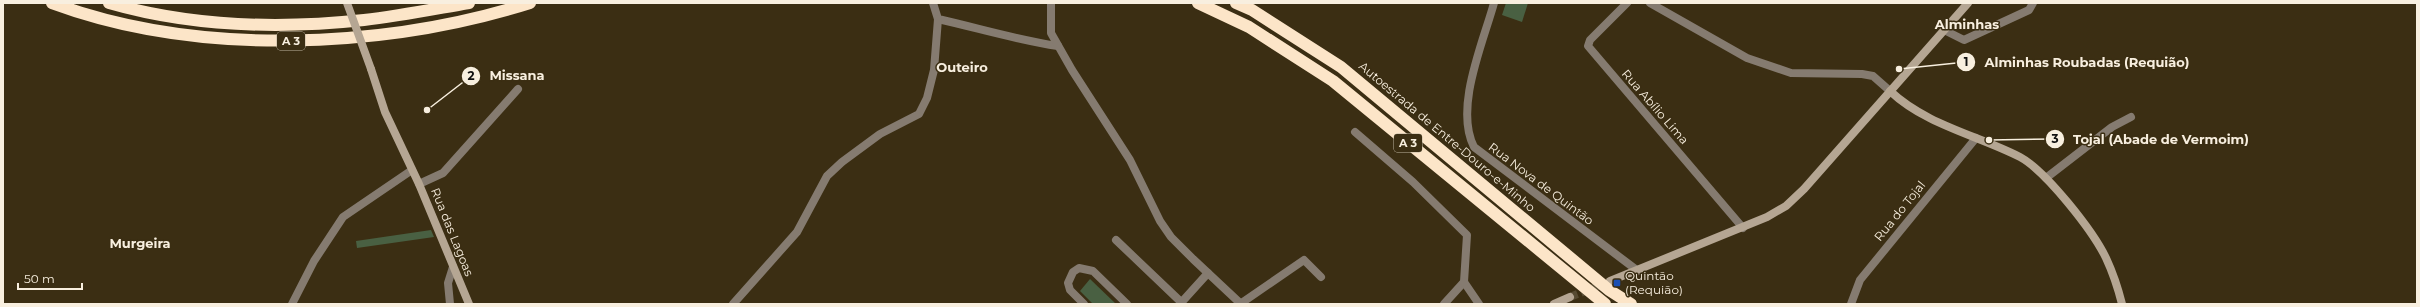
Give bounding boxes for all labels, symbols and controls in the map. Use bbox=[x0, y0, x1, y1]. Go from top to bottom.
district label: Alminhas bbox=[1934, 16, 1999, 32]
road number: A 3 bbox=[277, 32, 305, 50]
callout: Alminhas Roubadas (Requião) bbox=[1956, 49, 2197, 74]
text: 1 bbox=[1964, 54, 1968, 69]
text: Alminhas Roubadas (Requião) bbox=[1984, 54, 2189, 70]
street label: Autoestrada de Entre-Douro-e-Minho bbox=[1356, 58, 1539, 215]
district label: Outeiro bbox=[936, 59, 988, 75]
callout: Missana bbox=[461, 63, 552, 88]
street label: Rua Abílio Lima bbox=[1619, 66, 1692, 147]
text: Missana bbox=[489, 67, 545, 83]
text: 2 bbox=[467, 68, 475, 83]
callout: Tojal (Abade de Vermoim) bbox=[2045, 127, 2257, 152]
text: 3 bbox=[2050, 131, 2059, 146]
text: Tojal (Abade de Vermoim) bbox=[2073, 131, 2249, 147]
road number: A 3 bbox=[1394, 134, 1422, 152]
street label: Rua Nova de Quintão bbox=[1486, 139, 1597, 228]
street label: Rua do Tojal bbox=[1871, 178, 1928, 244]
street label: Rua das Lagoas bbox=[428, 185, 477, 278]
district label: Murgeira bbox=[109, 235, 171, 251]
scale bar bbox=[18, 265, 82, 291]
place label: Quintão (Requião) bbox=[1625, 268, 1683, 297]
text: 50 m bbox=[24, 271, 55, 286]
marker: Quintão (Requião) bbox=[1612, 278, 1622, 288]

